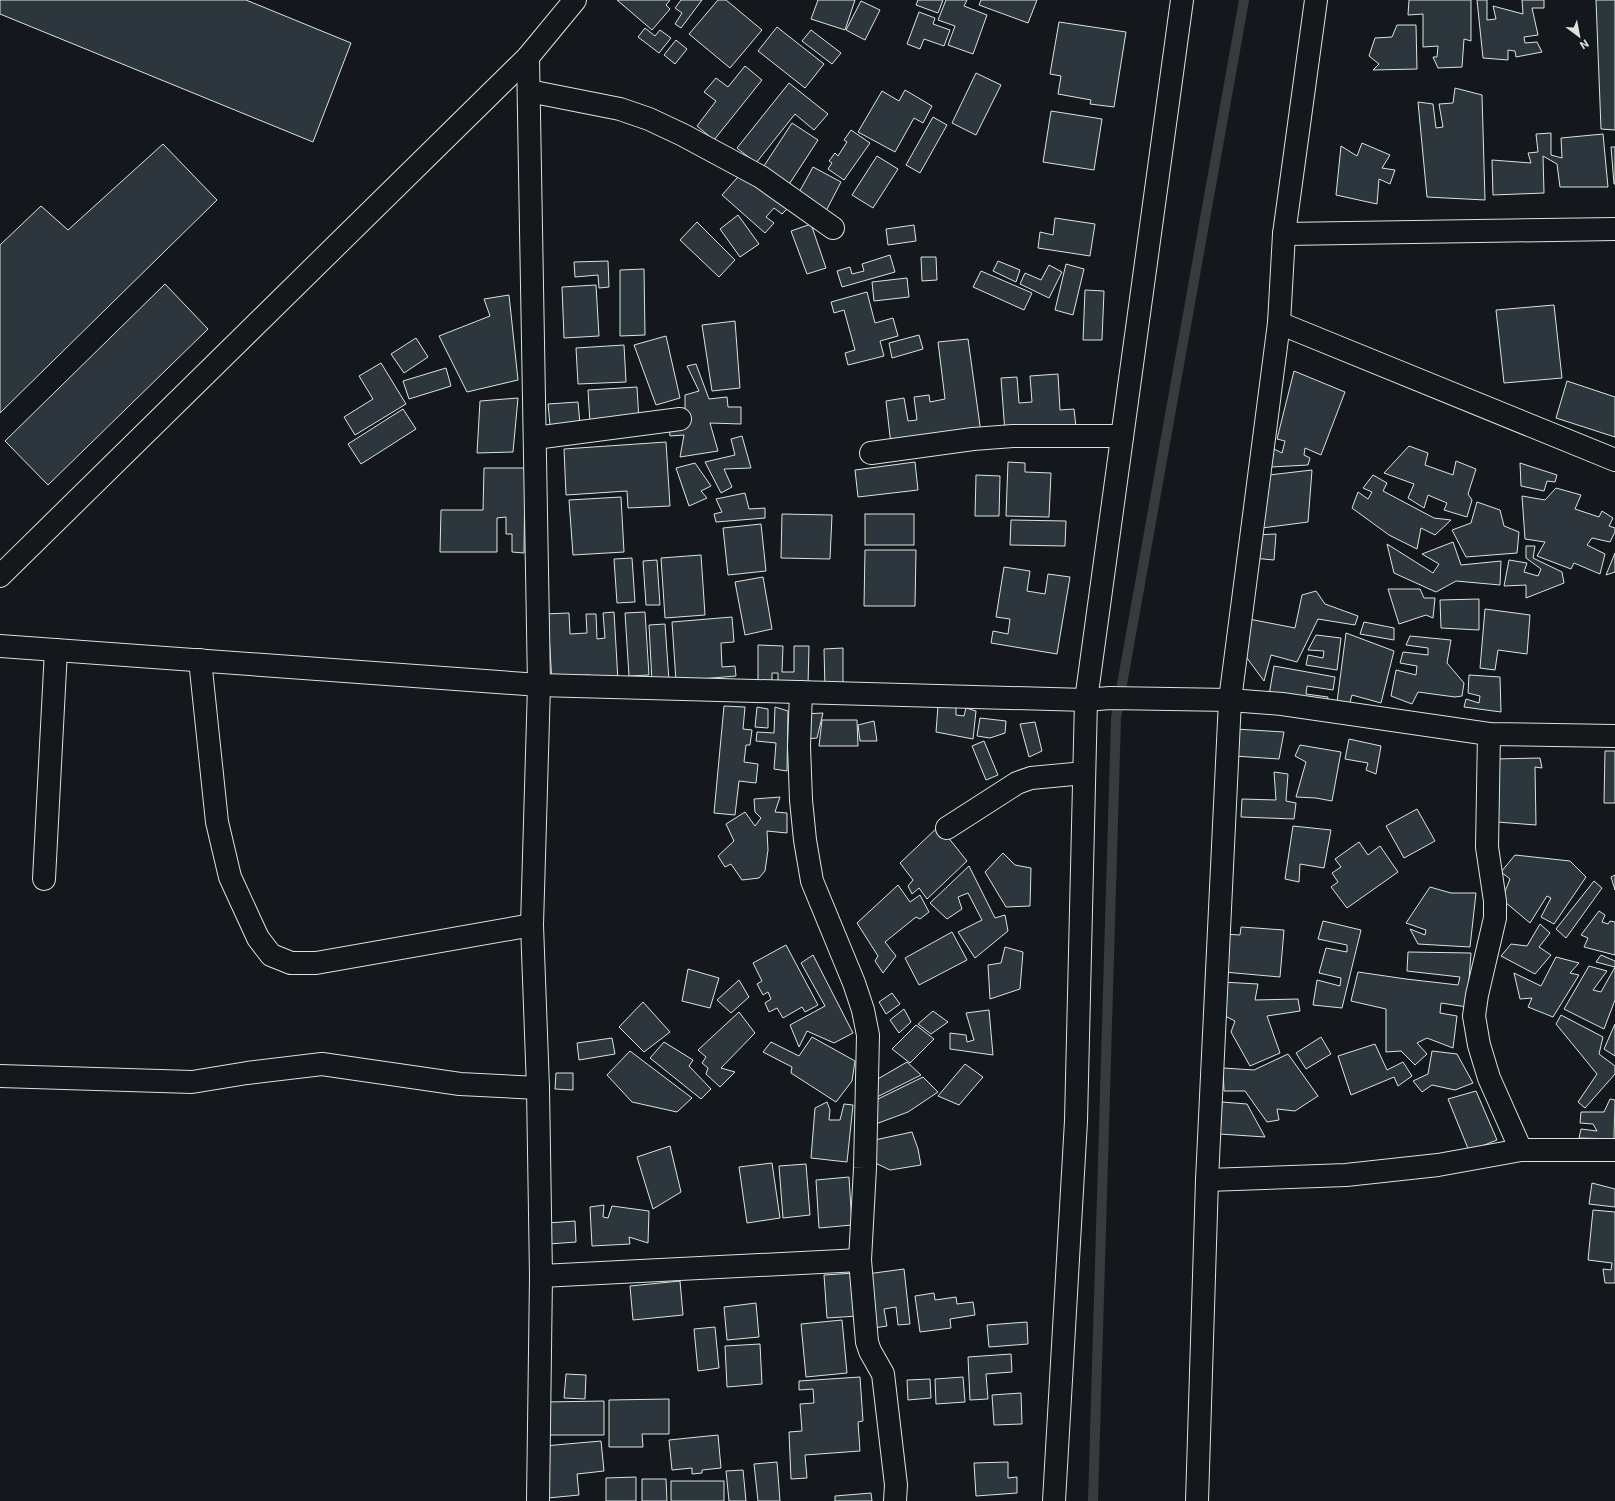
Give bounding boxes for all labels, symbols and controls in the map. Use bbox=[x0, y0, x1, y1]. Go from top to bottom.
north arrow bbox=[1559, 16, 1599, 56]
text: N bbox=[1577, 36, 1591, 52]

